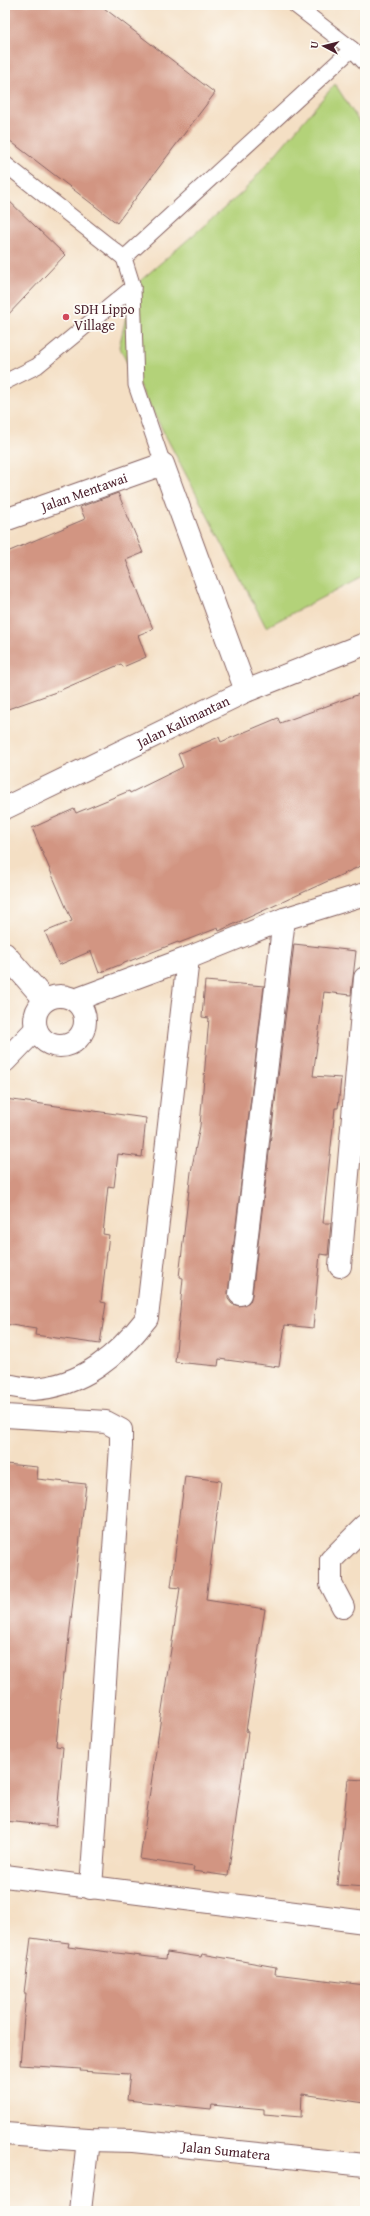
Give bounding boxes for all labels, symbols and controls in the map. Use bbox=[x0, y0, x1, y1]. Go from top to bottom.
north arrow bbox=[304, 26, 344, 66]
text: U bbox=[306, 40, 323, 49]
place label: SDH Lippo Village bbox=[74, 299, 135, 335]
marker: SDH Lippo Village bbox=[61, 312, 71, 322]
street label: Jalan Mentawai bbox=[36, 467, 130, 517]
street label: Jalan Kalimantan bbox=[132, 690, 233, 753]
street label: Jalan Sumatera bbox=[179, 2136, 272, 2165]

